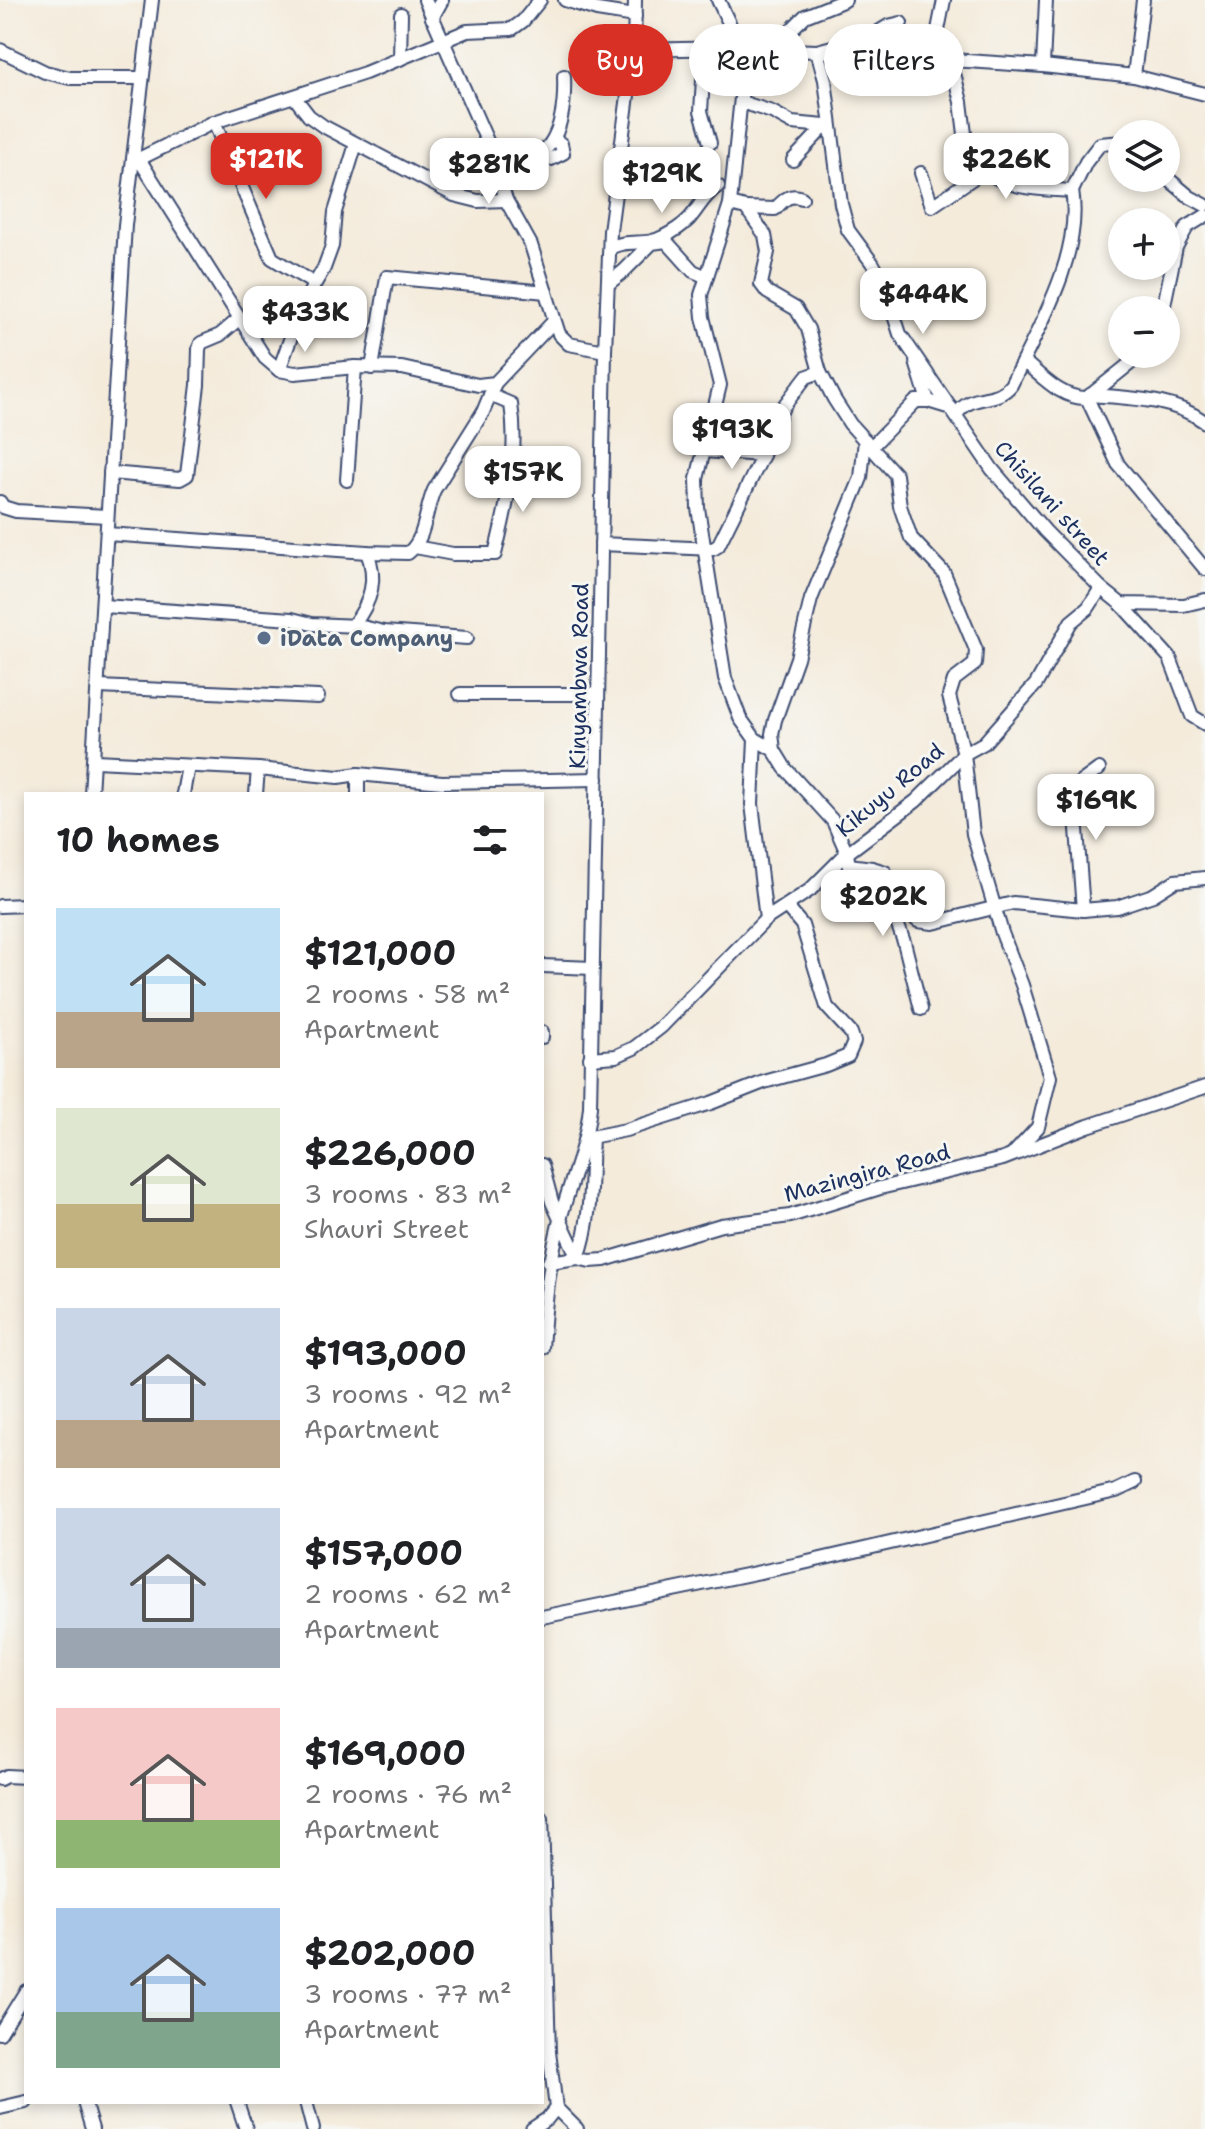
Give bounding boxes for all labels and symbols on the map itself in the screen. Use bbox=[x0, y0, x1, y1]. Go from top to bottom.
pin: $121K bbox=[210, 133, 322, 201]
pin: $226K bbox=[950, 133, 1062, 201]
pin: $281K bbox=[433, 138, 545, 206]
pin: $129K bbox=[606, 147, 718, 215]
pin: $444K bbox=[867, 268, 979, 336]
pin: $433K bbox=[249, 286, 361, 354]
pin: $193K bbox=[676, 403, 788, 471]
street label: Chisilani street bbox=[988, 434, 1116, 572]
pin: $157K bbox=[467, 446, 579, 514]
street label: Kinyambwa Road bbox=[563, 583, 595, 769]
place label: iData Company bbox=[280, 624, 453, 653]
marker: iData Company bbox=[255, 629, 273, 647]
street label: Kikuyu Road bbox=[830, 736, 950, 844]
pin: $169K bbox=[1040, 774, 1152, 842]
pin: $202K bbox=[827, 870, 939, 938]
street label: Mazingira Road bbox=[781, 1137, 953, 1209]

